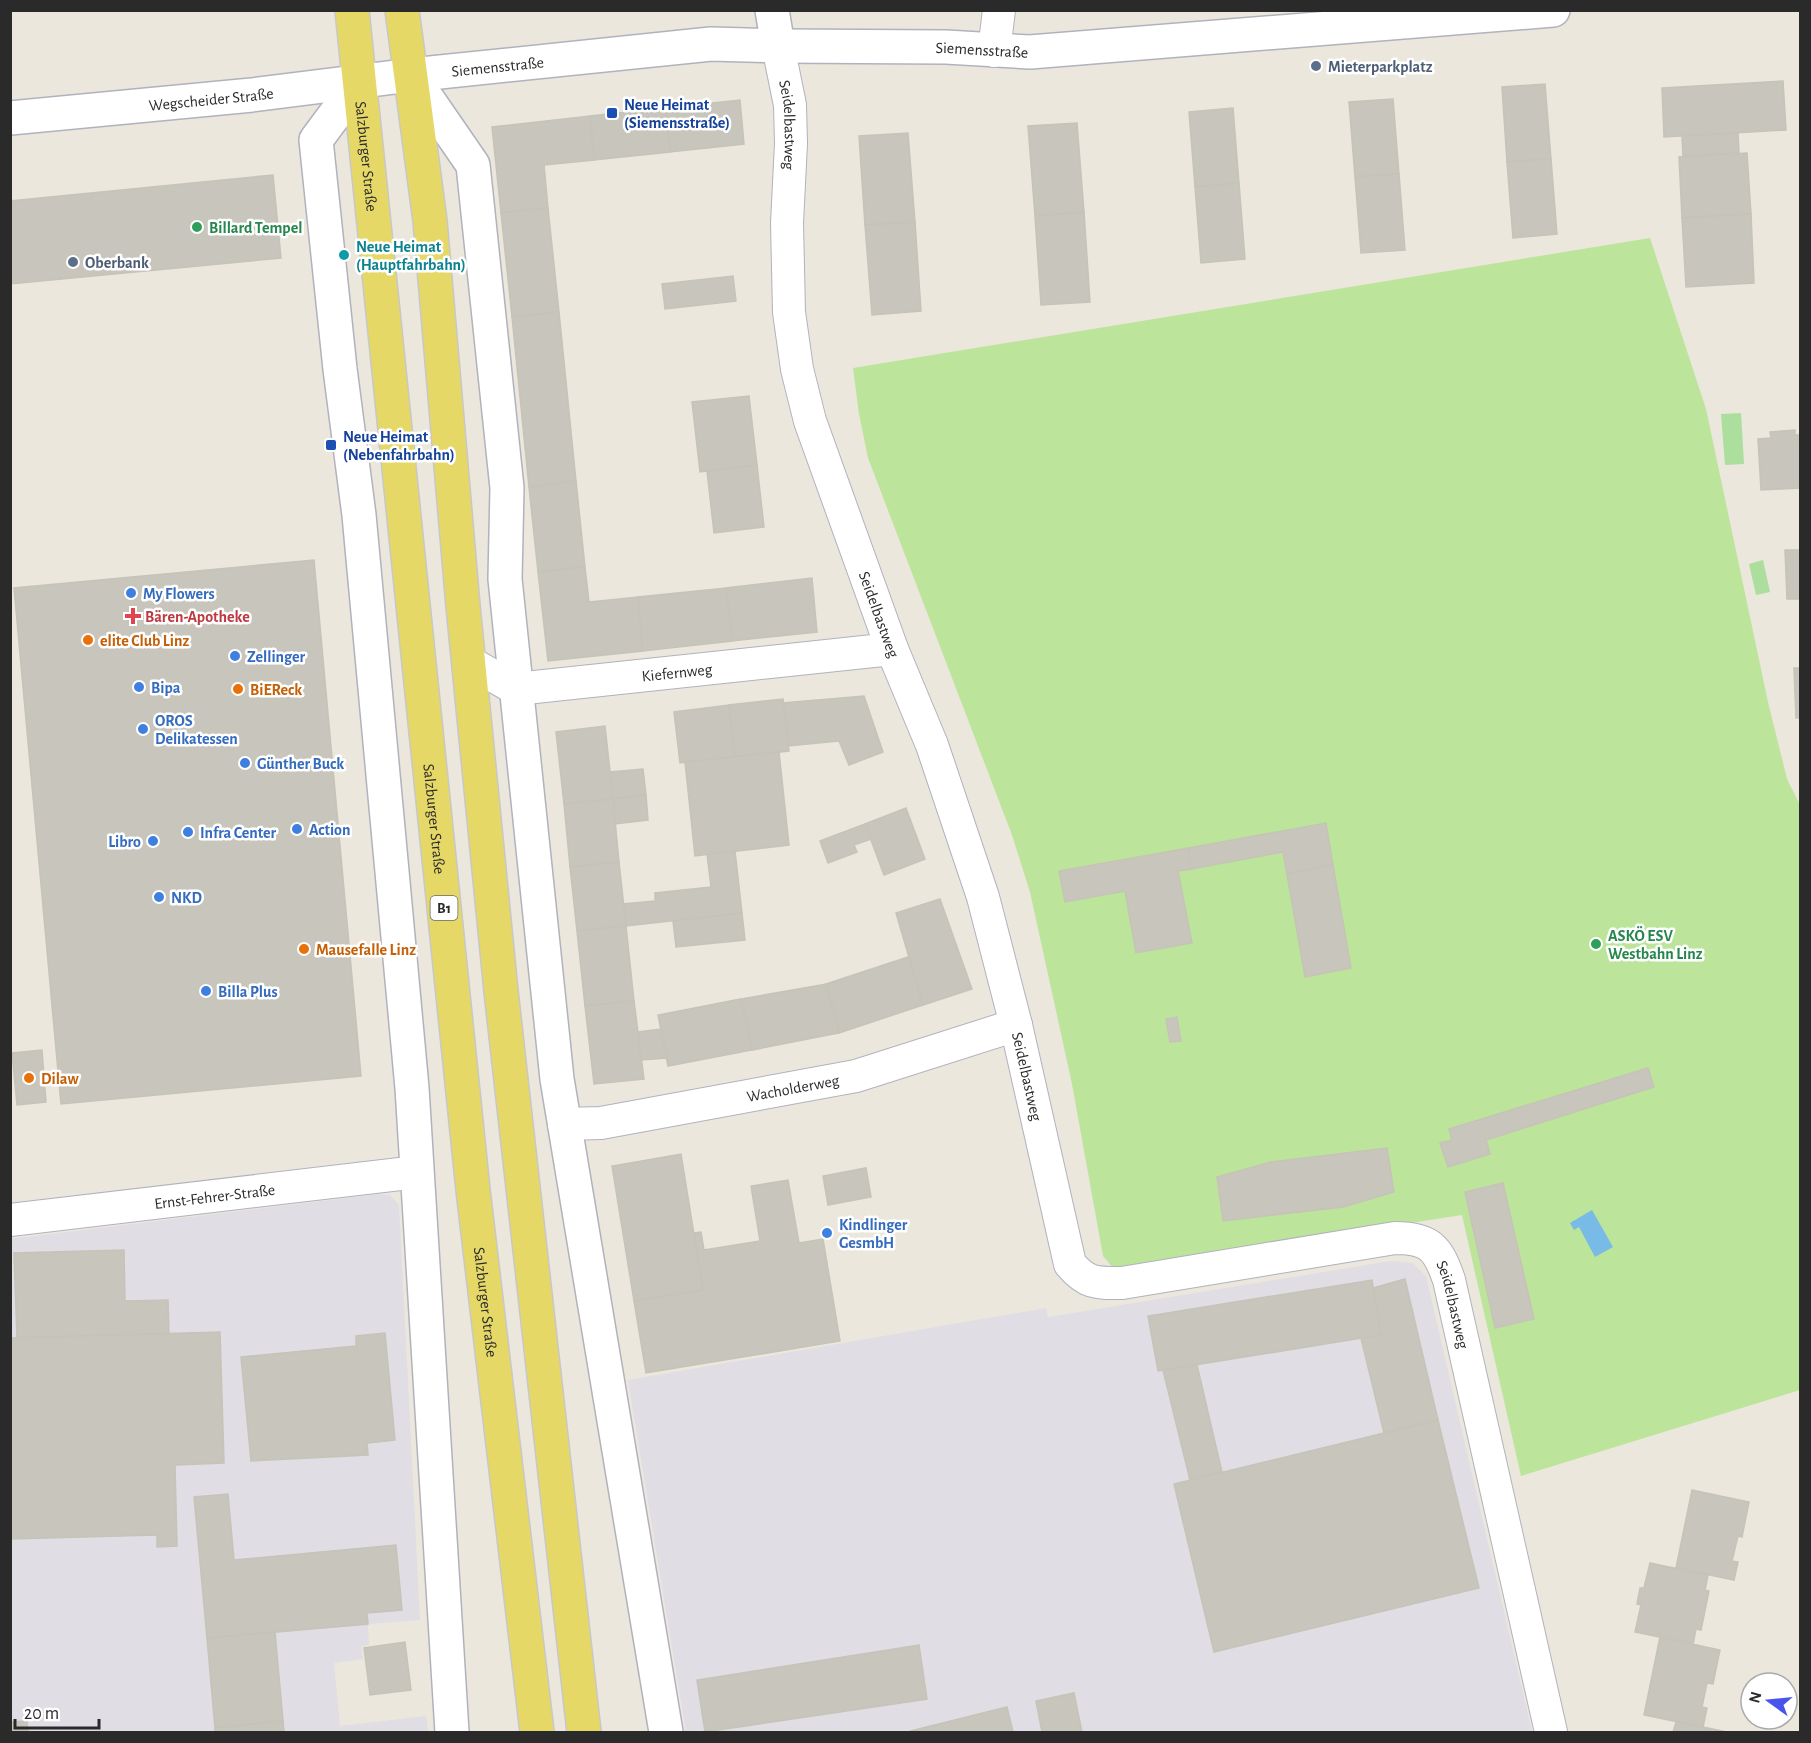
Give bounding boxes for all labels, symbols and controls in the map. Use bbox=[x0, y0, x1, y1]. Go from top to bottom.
street label: Siemensstraße bbox=[935, 40, 1029, 61]
street label: Siemensstraße bbox=[451, 54, 545, 80]
marker: Mieterparkplatz bbox=[1309, 59, 1323, 73]
place label: Mieterparkplatz bbox=[1328, 59, 1433, 75]
street label: Seidelbastweg bbox=[776, 79, 798, 170]
street label: Wegscheider Straße bbox=[148, 85, 274, 114]
place label: Neue Heimat (Siemensstraße) bbox=[624, 97, 730, 131]
street label: Salzburger Straße bbox=[352, 100, 380, 212]
marker: Neue Heimat (Siemensstraße) bbox=[605, 106, 619, 120]
marker: Billard Tempel bbox=[190, 220, 204, 234]
place label: Billard Tempel bbox=[209, 220, 302, 236]
place label: Neue Heimat (Hauptfahrbahn) bbox=[356, 239, 466, 273]
marker: Neue Heimat (Hauptfahrbahn) bbox=[337, 248, 351, 262]
marker: Oberbank bbox=[66, 255, 80, 269]
place label: Oberbank bbox=[85, 255, 149, 271]
place label: Neue Heimat (Nebenfahrbahn) bbox=[343, 429, 455, 463]
marker: Neue Heimat (Nebenfahrbahn) bbox=[324, 438, 338, 452]
street label: Seidelbastweg bbox=[856, 569, 902, 660]
marker: My Flowers bbox=[124, 586, 138, 600]
place label: My Flowers bbox=[143, 586, 215, 603]
marker: Bären-Apotheke bbox=[126, 609, 140, 623]
place label: Bären-Apotheke bbox=[145, 609, 250, 625]
marker: elite Club Linz bbox=[81, 633, 95, 647]
place label: elite Club Linz bbox=[100, 633, 189, 649]
marker: Zellinger bbox=[228, 649, 242, 663]
place label: Zellinger bbox=[247, 649, 306, 665]
street label: Kiefernweg bbox=[641, 661, 713, 685]
marker: Bipa bbox=[132, 680, 146, 694]
place label: Bipa bbox=[151, 680, 181, 696]
marker: BiEReck bbox=[231, 682, 245, 696]
place label: BiEReck bbox=[250, 682, 302, 698]
place label: OROS Delikatessen bbox=[155, 713, 238, 747]
marker: OROS Delikatessen bbox=[136, 722, 150, 736]
marker: Günther Buck bbox=[238, 756, 252, 770]
place label: Günther Buck bbox=[257, 756, 344, 772]
street label: Salzburger Straße bbox=[420, 763, 448, 875]
marker: Action bbox=[290, 822, 304, 836]
place label: Action bbox=[309, 822, 350, 838]
marker: Infra Center bbox=[181, 825, 195, 839]
place label: Infra Center bbox=[200, 825, 277, 841]
place label: Libro bbox=[108, 834, 141, 850]
marker: Libro bbox=[146, 834, 160, 848]
marker: NKD bbox=[152, 890, 166, 904]
place label: NKD bbox=[171, 890, 202, 906]
road number: B1 bbox=[430, 896, 458, 920]
place label: ASKÖ ESV Westbahn Linz bbox=[1608, 926, 1703, 962]
marker: ASKÖ ESV Westbahn Linz bbox=[1589, 937, 1603, 951]
marker: Mausefalle Linz bbox=[297, 942, 311, 956]
place label: Mausefalle Linz bbox=[316, 942, 416, 958]
marker: Billa Plus bbox=[199, 984, 213, 998]
place label: Billa Plus bbox=[218, 984, 278, 1000]
street label: Seidelbastweg bbox=[1009, 1031, 1044, 1123]
marker: Dilaw bbox=[22, 1071, 36, 1085]
place label: Dilaw bbox=[41, 1071, 79, 1087]
street label: Wacholderweg bbox=[745, 1072, 841, 1105]
street label: Ernst-Fehrer-Straße bbox=[153, 1182, 276, 1212]
place label: Kindlinger GesmbH bbox=[839, 1217, 908, 1251]
marker: Kindlinger GesmbH bbox=[820, 1226, 834, 1240]
street label: Salzburger Straße bbox=[471, 1246, 500, 1358]
street label: Seidelbastweg bbox=[1433, 1258, 1471, 1351]
north arrow bbox=[1739, 1671, 1799, 1731]
text: N bbox=[1746, 1690, 1765, 1705]
scale bar bbox=[15, 1692, 99, 1730]
text: 20 m bbox=[24, 1705, 59, 1723]

